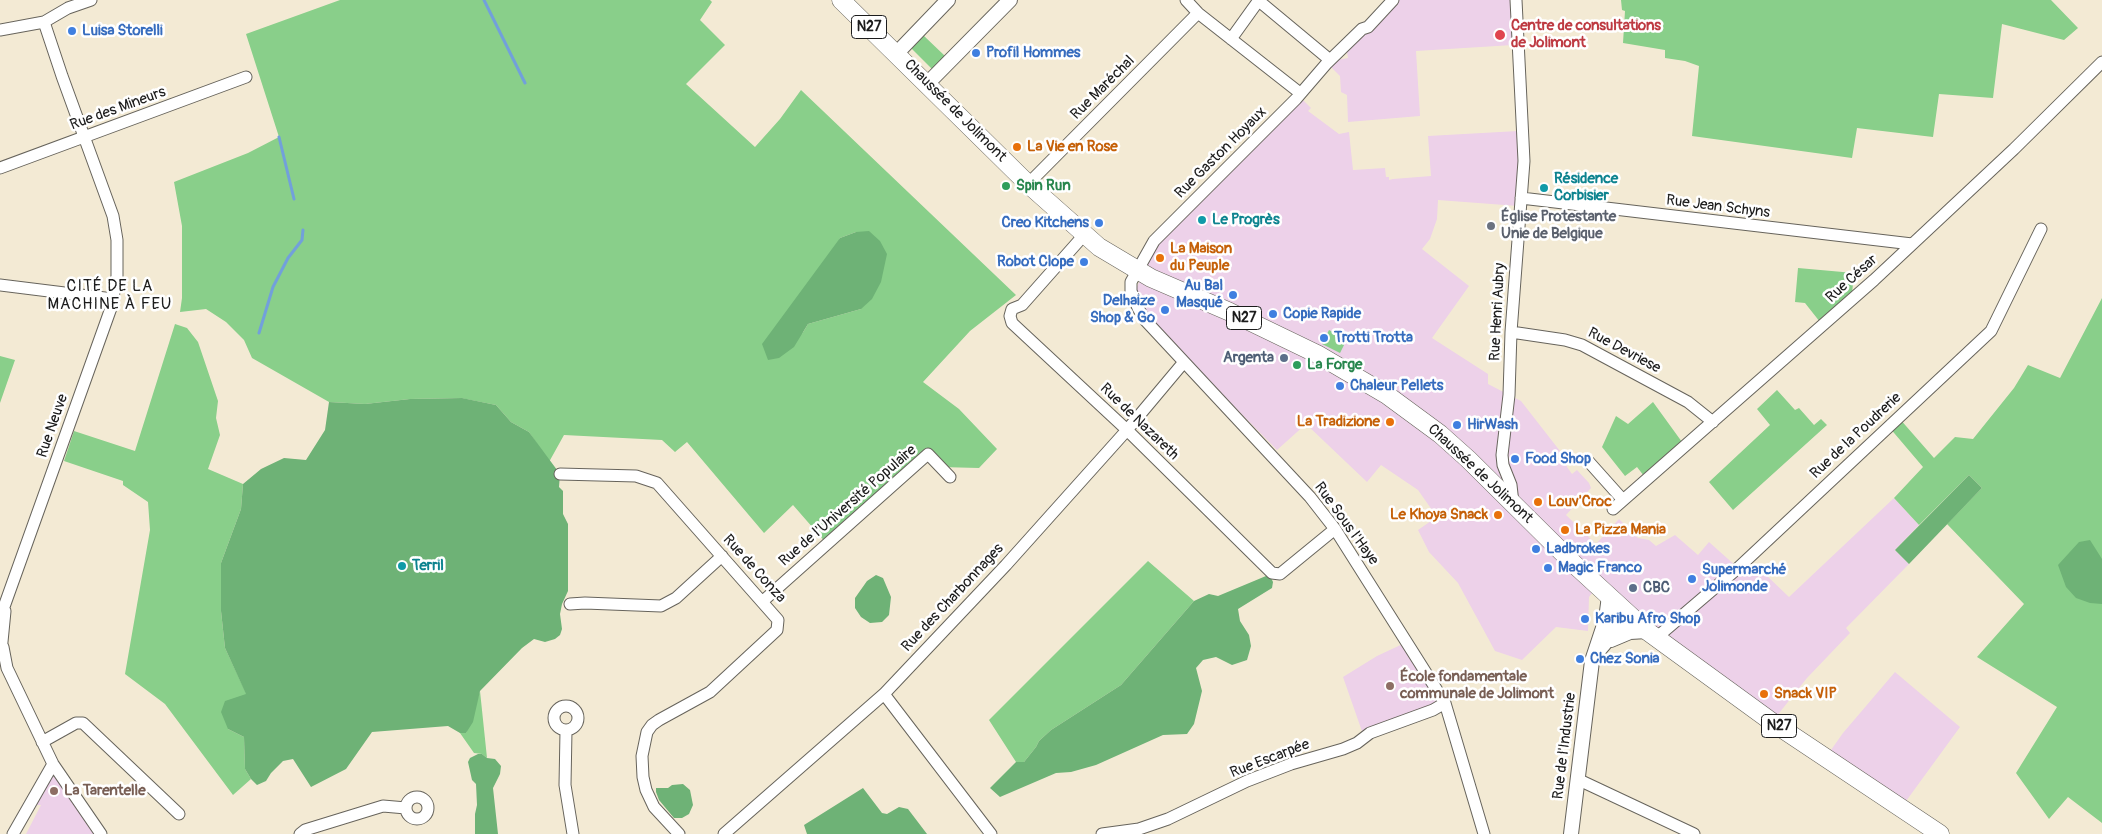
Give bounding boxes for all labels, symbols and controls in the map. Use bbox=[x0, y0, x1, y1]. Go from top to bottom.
road number: N27 bbox=[852, 16, 886, 38]
place label: Centre de consultations de Jolimont bbox=[1511, 17, 1661, 52]
place label: Luisa Storelli bbox=[82, 22, 163, 40]
marker: Luisa Storelli bbox=[66, 25, 78, 37]
marker: Centre de consultations de Jolimont bbox=[1493, 28, 1507, 42]
place label: Profil Hommes bbox=[986, 44, 1081, 62]
marker: Profil Hommes bbox=[970, 47, 982, 59]
street label: Rue Maréchal bbox=[1067, 52, 1139, 124]
street label: Chaussée de Jolimont bbox=[900, 56, 1010, 166]
street label: Rue des Mineurs bbox=[68, 83, 168, 135]
street label: Rue Gaston Hoyaux bbox=[1172, 104, 1270, 202]
place label: La Vie en Rose bbox=[1027, 138, 1118, 156]
marker: La Vie en Rose bbox=[1011, 141, 1023, 153]
place label: Résidence Corbisier bbox=[1554, 170, 1618, 205]
place label: Spin Run bbox=[1016, 177, 1071, 195]
marker: Spin Run bbox=[1000, 180, 1012, 192]
marker: Résidence Corbisier bbox=[1538, 182, 1550, 194]
street label: Rue Jean Schyns bbox=[1665, 192, 1771, 222]
place label: Église Protestante Unie de Belgique bbox=[1501, 208, 1616, 243]
place label: Le Progrès bbox=[1212, 211, 1280, 229]
place label: Creo Kitchens bbox=[1002, 214, 1089, 232]
marker: Le Progrès bbox=[1196, 214, 1208, 226]
marker: Creo Kitchens bbox=[1093, 217, 1105, 229]
marker: Église Protestante Unie de Belgique bbox=[1485, 220, 1497, 232]
place label: La Maison du Peuple bbox=[1170, 240, 1232, 275]
street label: Rue César bbox=[1823, 251, 1881, 307]
marker: La Maison du Peuple bbox=[1154, 252, 1166, 264]
place label: Robot Clope bbox=[997, 253, 1074, 271]
marker: Robot Clope bbox=[1078, 256, 1090, 268]
street label: Rue Henri Aubry bbox=[1486, 262, 1510, 362]
district label: CITÉ DE LA MACHINE À FEU bbox=[46, 277, 174, 315]
place label: Au Bal Masqué bbox=[1176, 277, 1223, 312]
marker: Au Bal Masqué bbox=[1227, 289, 1239, 301]
place label: Delhaize Shop & Go bbox=[1090, 292, 1155, 327]
marker: Delhaize Shop & Go bbox=[1159, 304, 1171, 316]
place label: Copie Rapide bbox=[1283, 305, 1361, 323]
road number: N27 bbox=[1226, 306, 1262, 330]
marker: Copie Rapide bbox=[1267, 308, 1279, 320]
street label: Rue Devriese bbox=[1584, 324, 1664, 378]
place label: Trotti Trotta bbox=[1334, 329, 1413, 347]
marker: Trotti Trotta bbox=[1318, 332, 1330, 344]
place label: Argenta bbox=[1223, 349, 1274, 367]
marker: Argenta bbox=[1278, 352, 1290, 364]
place label: La Forge bbox=[1307, 356, 1362, 374]
marker: La Forge bbox=[1291, 359, 1303, 371]
place label: Chaleur Pellets bbox=[1350, 377, 1443, 395]
street label: Rue de Nazareth bbox=[1096, 380, 1182, 464]
marker: Chaleur Pellets bbox=[1334, 380, 1346, 392]
street label: Rue de la Poudrerie bbox=[1807, 389, 1905, 483]
street label: Rue Neuve bbox=[34, 392, 72, 460]
place label: La Tradizione bbox=[1297, 413, 1380, 431]
marker: La Tradizione bbox=[1384, 416, 1396, 428]
place label: HirWash bbox=[1467, 416, 1518, 434]
marker: HirWash bbox=[1451, 419, 1463, 431]
street label: Chaussée de Jolimont bbox=[1424, 421, 1536, 527]
street label: Rue de l'Université Populaire bbox=[776, 441, 920, 571]
place label: Food Shop bbox=[1525, 450, 1591, 468]
marker: Food Shop bbox=[1509, 453, 1521, 465]
street label: Rue Sous l'Haye bbox=[1310, 479, 1382, 569]
place label: Louv'Croc bbox=[1548, 493, 1612, 511]
marker: Louv'Croc bbox=[1532, 496, 1544, 508]
place label: Le Khoya Snack bbox=[1390, 506, 1488, 524]
marker: Le Khoya Snack bbox=[1492, 509, 1504, 521]
place label: La Pizza Mania bbox=[1575, 521, 1666, 539]
marker: La Pizza Mania bbox=[1559, 524, 1571, 536]
street label: Rue de Conza bbox=[719, 531, 789, 607]
street label: Rue des Charbonnages bbox=[898, 540, 1008, 656]
place label: Ladbrokes bbox=[1546, 540, 1610, 558]
marker: Ladbrokes bbox=[1530, 543, 1542, 555]
place label: Terril bbox=[412, 557, 444, 575]
place label: Magic Franco bbox=[1558, 559, 1642, 577]
marker: Terril bbox=[396, 560, 408, 572]
place label: Supermarché Jolimonde bbox=[1702, 561, 1786, 596]
marker: Magic Franco bbox=[1542, 562, 1554, 574]
marker: Supermarché Jolimonde bbox=[1686, 573, 1698, 585]
place label: CBC bbox=[1643, 579, 1670, 597]
marker: CBC bbox=[1627, 582, 1639, 594]
place label: Karibu Afro Shop bbox=[1595, 610, 1700, 628]
marker: Karibu Afro Shop bbox=[1579, 613, 1591, 625]
place label: Chez Sonia bbox=[1590, 650, 1660, 668]
marker: Chez Sonia bbox=[1574, 653, 1586, 665]
place label: École fondamentale communale de Jolimont bbox=[1400, 668, 1554, 703]
marker: École fondamentale communale de Jolimont bbox=[1384, 680, 1396, 692]
place label: Snack VIP bbox=[1774, 685, 1837, 703]
marker: Snack VIP bbox=[1758, 688, 1770, 700]
street label: Rue de l'Industrie bbox=[1550, 692, 1580, 800]
road number: N27 bbox=[1762, 714, 1796, 738]
street label: Rue Escarpée bbox=[1228, 736, 1312, 782]
place label: La Tarentelle bbox=[64, 782, 146, 800]
marker: La Tarentelle bbox=[48, 785, 60, 797]

